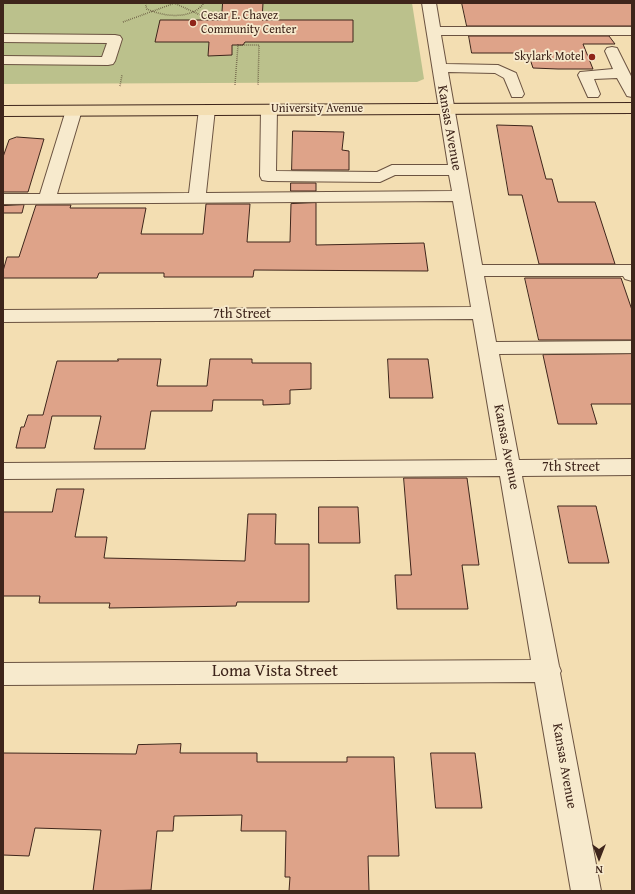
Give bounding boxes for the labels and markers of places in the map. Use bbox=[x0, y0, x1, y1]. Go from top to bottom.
place label: Cesar E. Chavez Community Center bbox=[201, 9, 296, 37]
marker: Cesar E. Chavez Community Center bbox=[188, 18, 198, 28]
place label: Skylark Motel bbox=[514, 50, 584, 64]
marker: Skylark Motel bbox=[587, 52, 597, 62]

